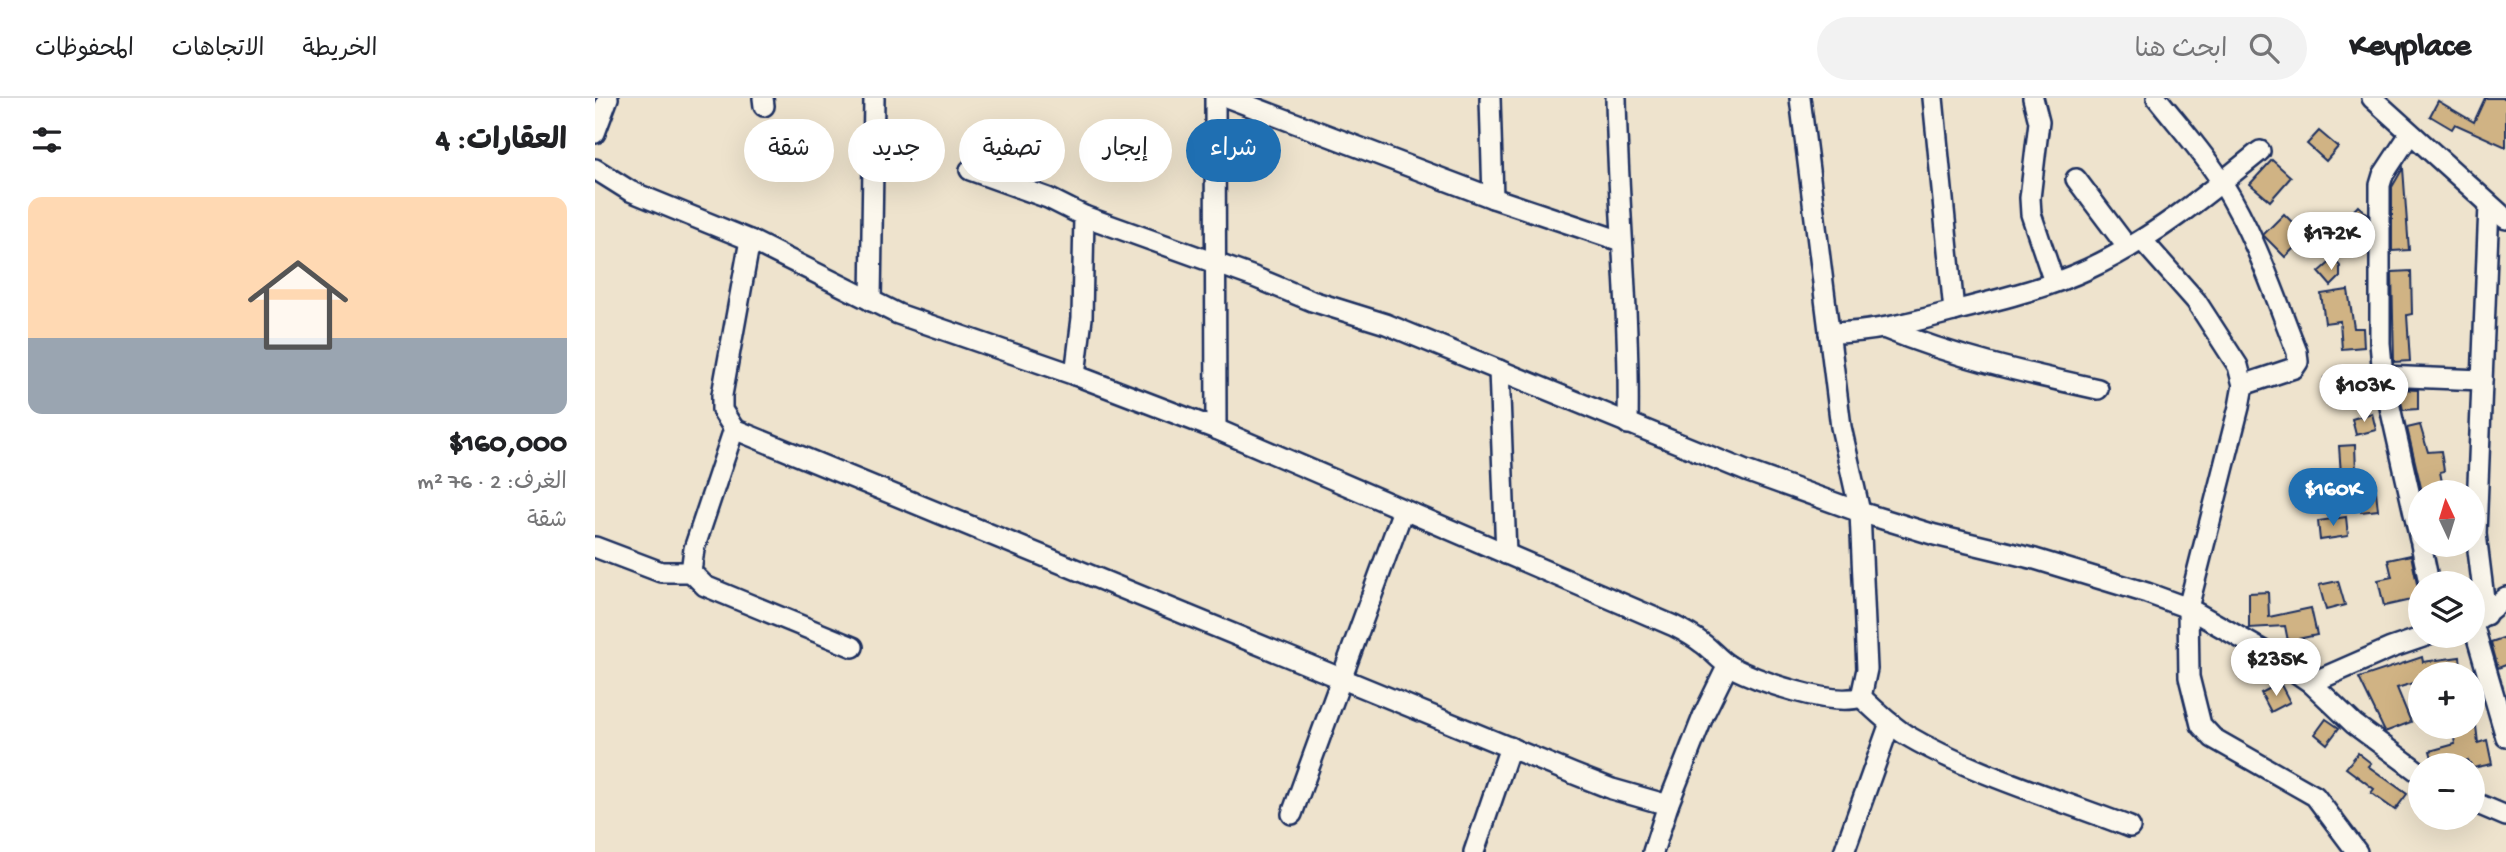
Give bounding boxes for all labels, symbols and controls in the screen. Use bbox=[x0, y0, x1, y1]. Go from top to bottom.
search box bbox=[1817, 17, 2307, 80]
icon: search bbox=[2245, 29, 2283, 67]
text: Keyplace bbox=[2349, 29, 2471, 67]
text: المحفوظات bbox=[35, 36, 134, 65]
text: الاتجاهات bbox=[172, 36, 265, 65]
text: الخريطة bbox=[303, 36, 377, 65]
text: ابحث هنا bbox=[2134, 36, 2227, 67]
chip: شقة bbox=[744, 119, 834, 182]
chip: جديد bbox=[848, 119, 945, 182]
chip: تصفية bbox=[959, 119, 1065, 182]
chip: إيجار bbox=[1079, 119, 1172, 182]
chip: شراء bbox=[1186, 119, 1281, 182]
icon: filters bbox=[28, 121, 66, 159]
text: العقارات: 4 bbox=[436, 125, 567, 160]
pin: $172K bbox=[2282, 212, 2380, 272]
text: $172K bbox=[2303, 221, 2359, 248]
icon: home bbox=[235, 242, 361, 368]
pin: $103K bbox=[2315, 364, 2413, 424]
text: $103K bbox=[2335, 373, 2393, 400]
text: $160,000 bbox=[449, 428, 567, 463]
pin: $160K bbox=[2284, 468, 2382, 528]
text: الغرف: 2 · 76 m² bbox=[417, 470, 567, 497]
text: $160K bbox=[2304, 477, 2362, 504]
north arrow bbox=[2408, 480, 2485, 556]
map controls bbox=[2408, 480, 2485, 830]
text: شقة bbox=[527, 508, 567, 535]
button: layers bbox=[2408, 571, 2485, 648]
pin: $235K bbox=[2227, 638, 2325, 698]
text: $235K bbox=[2247, 647, 2305, 674]
button: + bbox=[2408, 662, 2485, 739]
button: − bbox=[2408, 753, 2485, 830]

